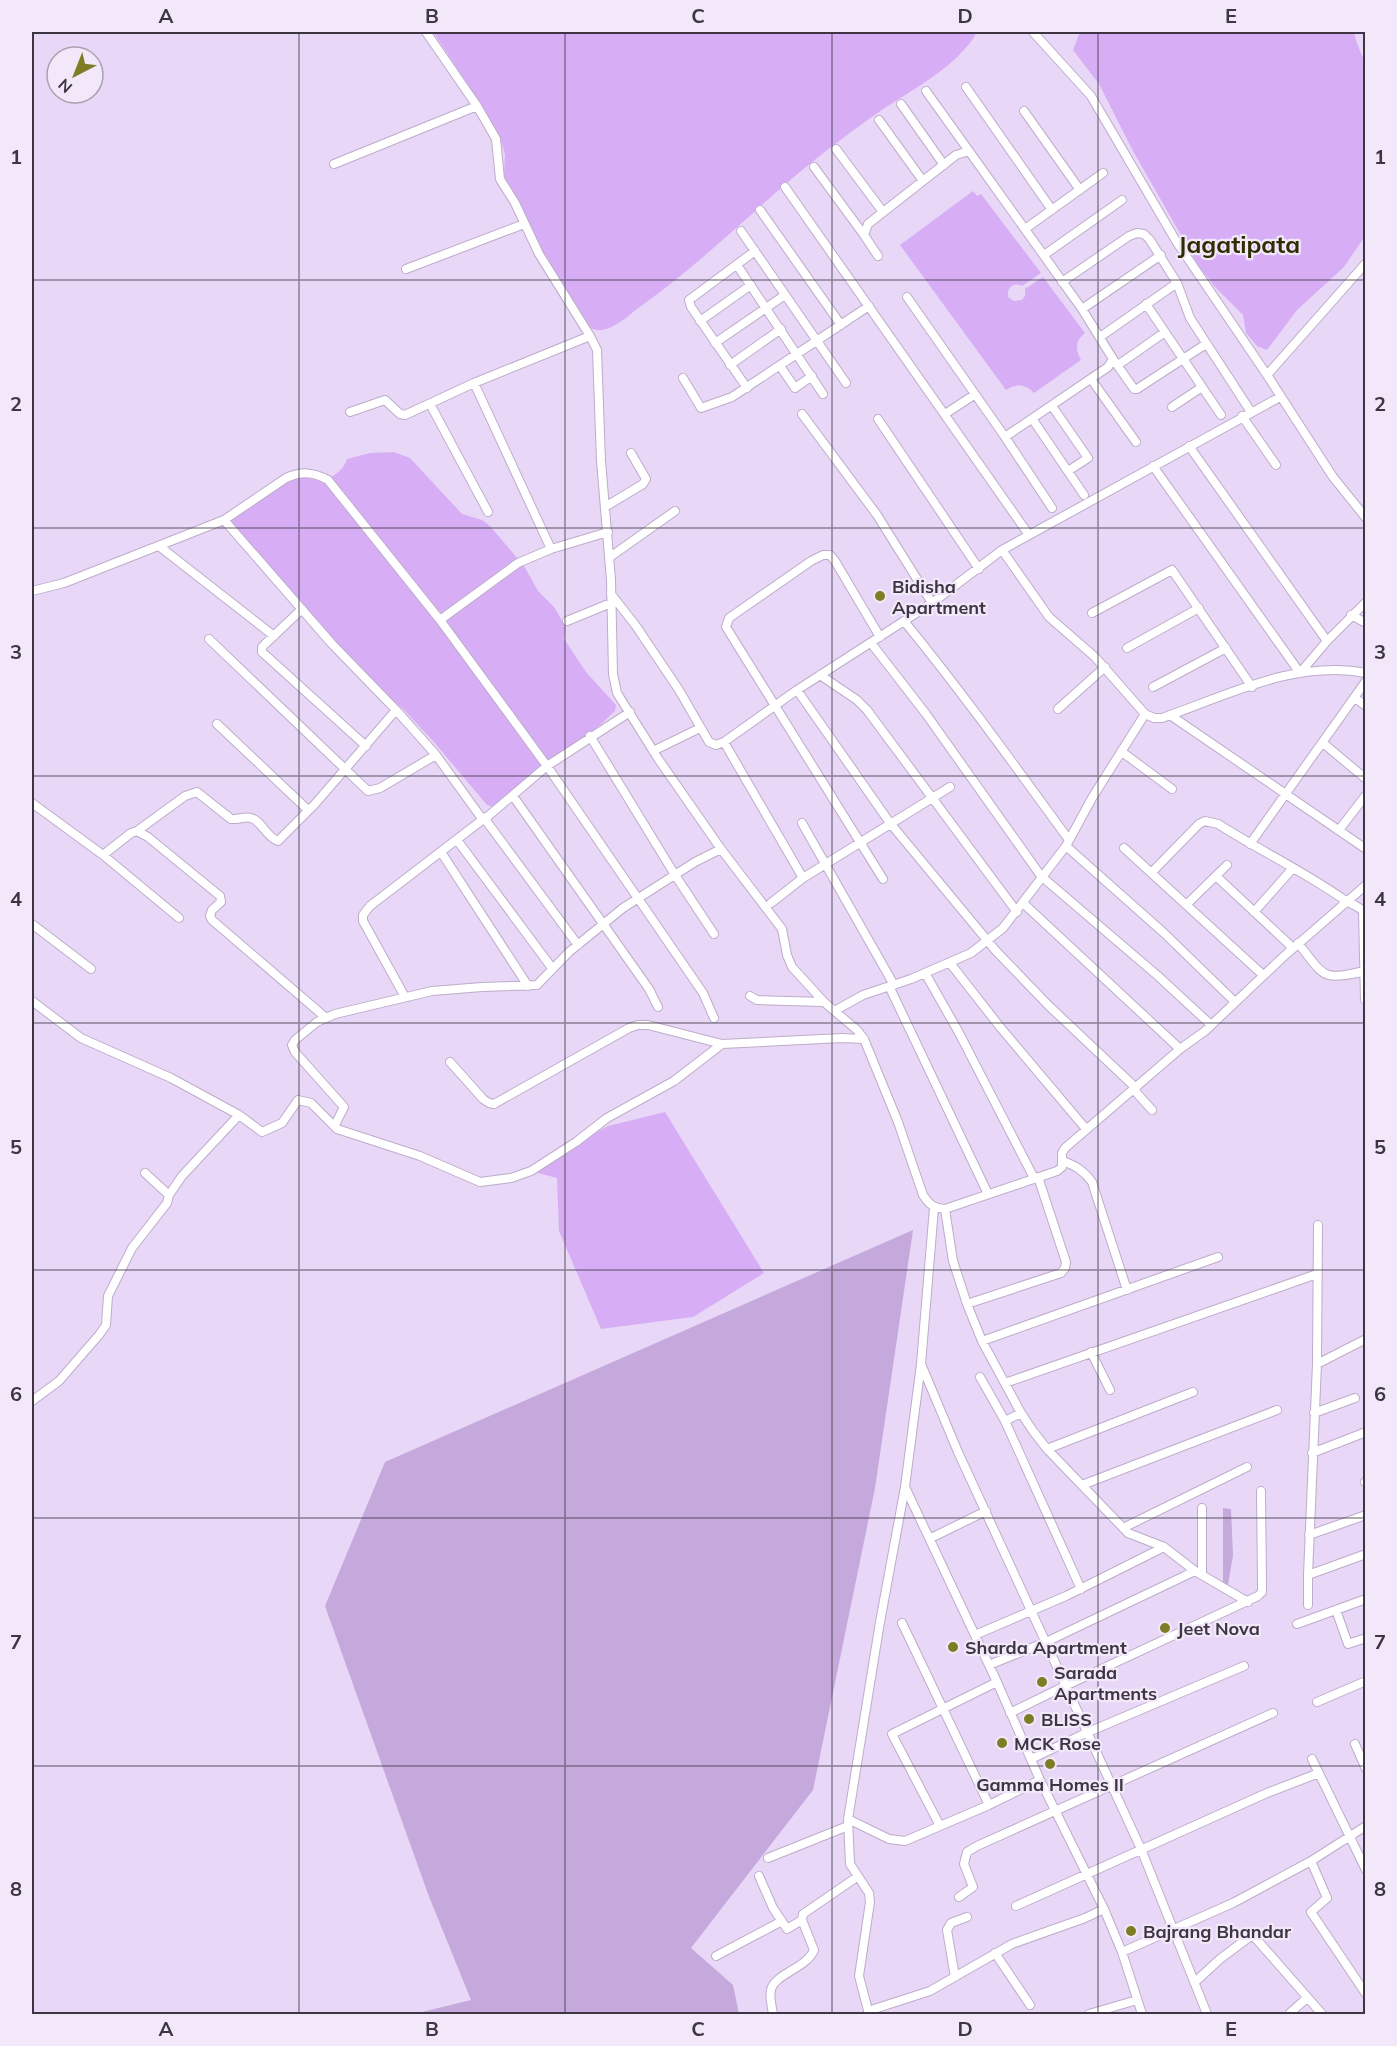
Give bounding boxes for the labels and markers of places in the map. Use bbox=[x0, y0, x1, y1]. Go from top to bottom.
place label: Bidisha Apartment bbox=[892, 575, 986, 619]
marker: Bidisha Apartment bbox=[873, 589, 887, 603]
place label: Jeet Nova bbox=[1177, 1617, 1260, 1640]
marker: Jeet Nova bbox=[1158, 1621, 1172, 1635]
place label: Sharda Apartment bbox=[965, 1636, 1127, 1659]
marker: Sharda Apartment bbox=[946, 1640, 960, 1654]
place label: Sarada Apartments bbox=[1054, 1661, 1157, 1705]
marker: Sarada Apartments bbox=[1035, 1675, 1049, 1689]
place label: BLISS bbox=[1041, 1708, 1092, 1731]
marker: BLISS bbox=[1022, 1712, 1036, 1726]
place label: MCK Rose bbox=[1014, 1732, 1101, 1755]
marker: MCK Rose bbox=[995, 1736, 1009, 1750]
marker: Gamma Homes II bbox=[1043, 1757, 1057, 1771]
place label: Gamma Homes II bbox=[976, 1773, 1124, 1796]
place label: Bajrang Bhandar bbox=[1143, 1920, 1292, 1943]
marker: Bajrang Bhandar bbox=[1124, 1924, 1138, 1938]

